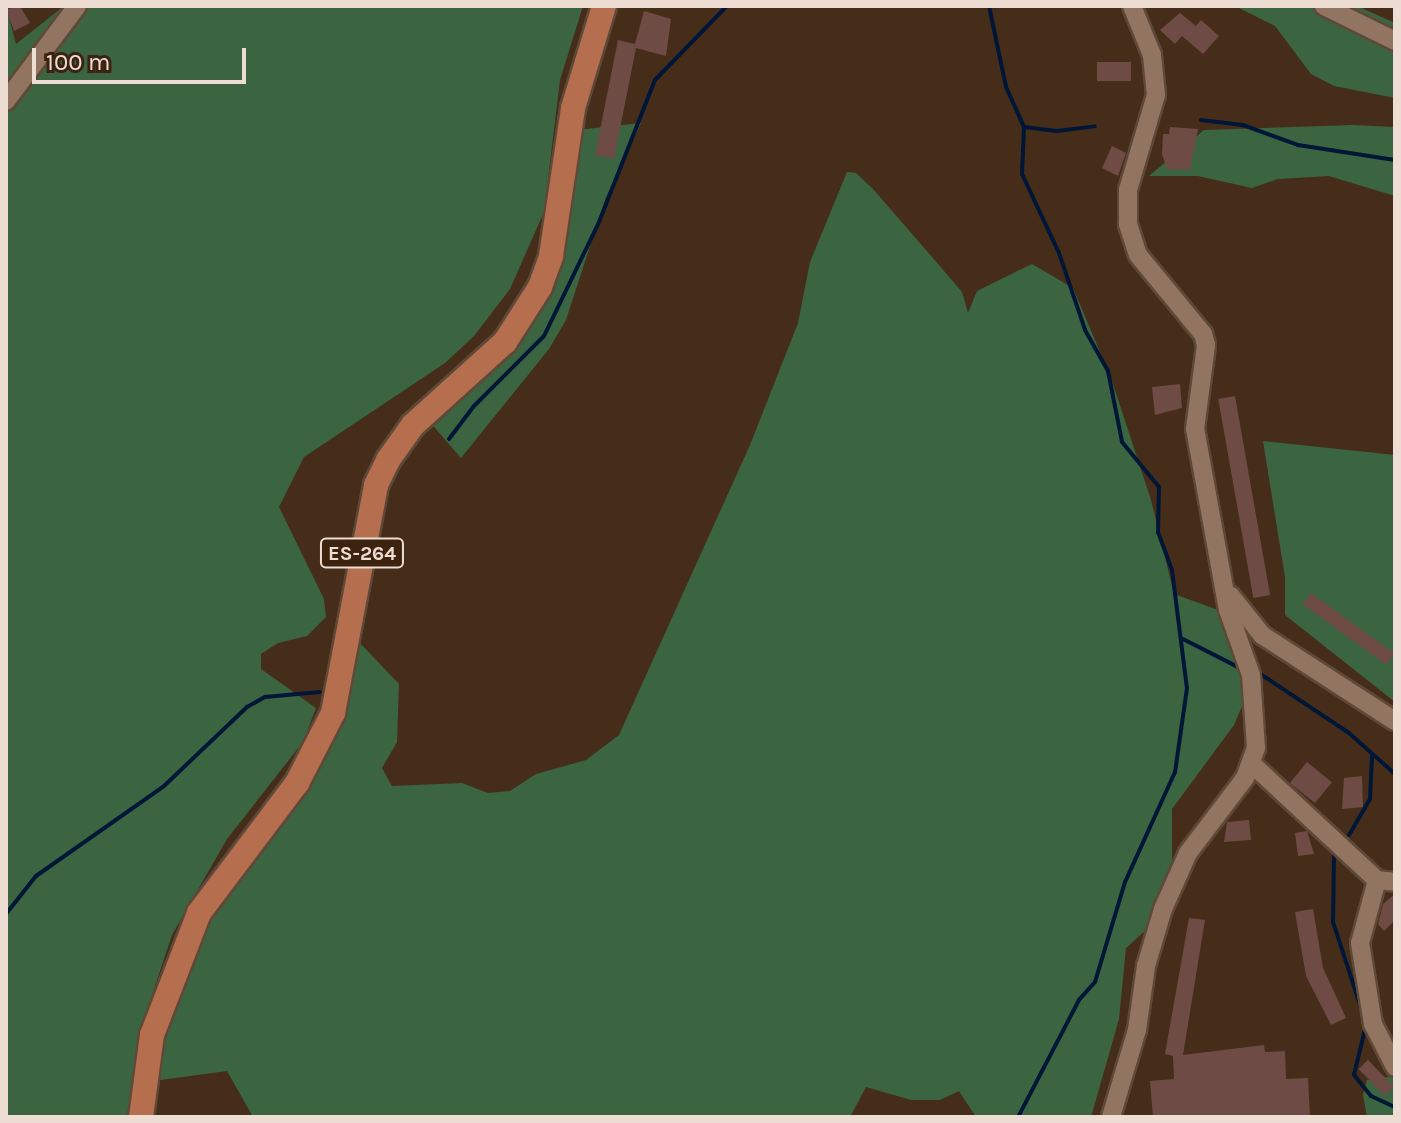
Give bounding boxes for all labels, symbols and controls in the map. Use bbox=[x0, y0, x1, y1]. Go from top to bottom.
scale bar bbox=[36, 32, 250, 82]
text: 100 m bbox=[46, 48, 111, 76]
road number: ES-264 bbox=[318, 537, 406, 569]

